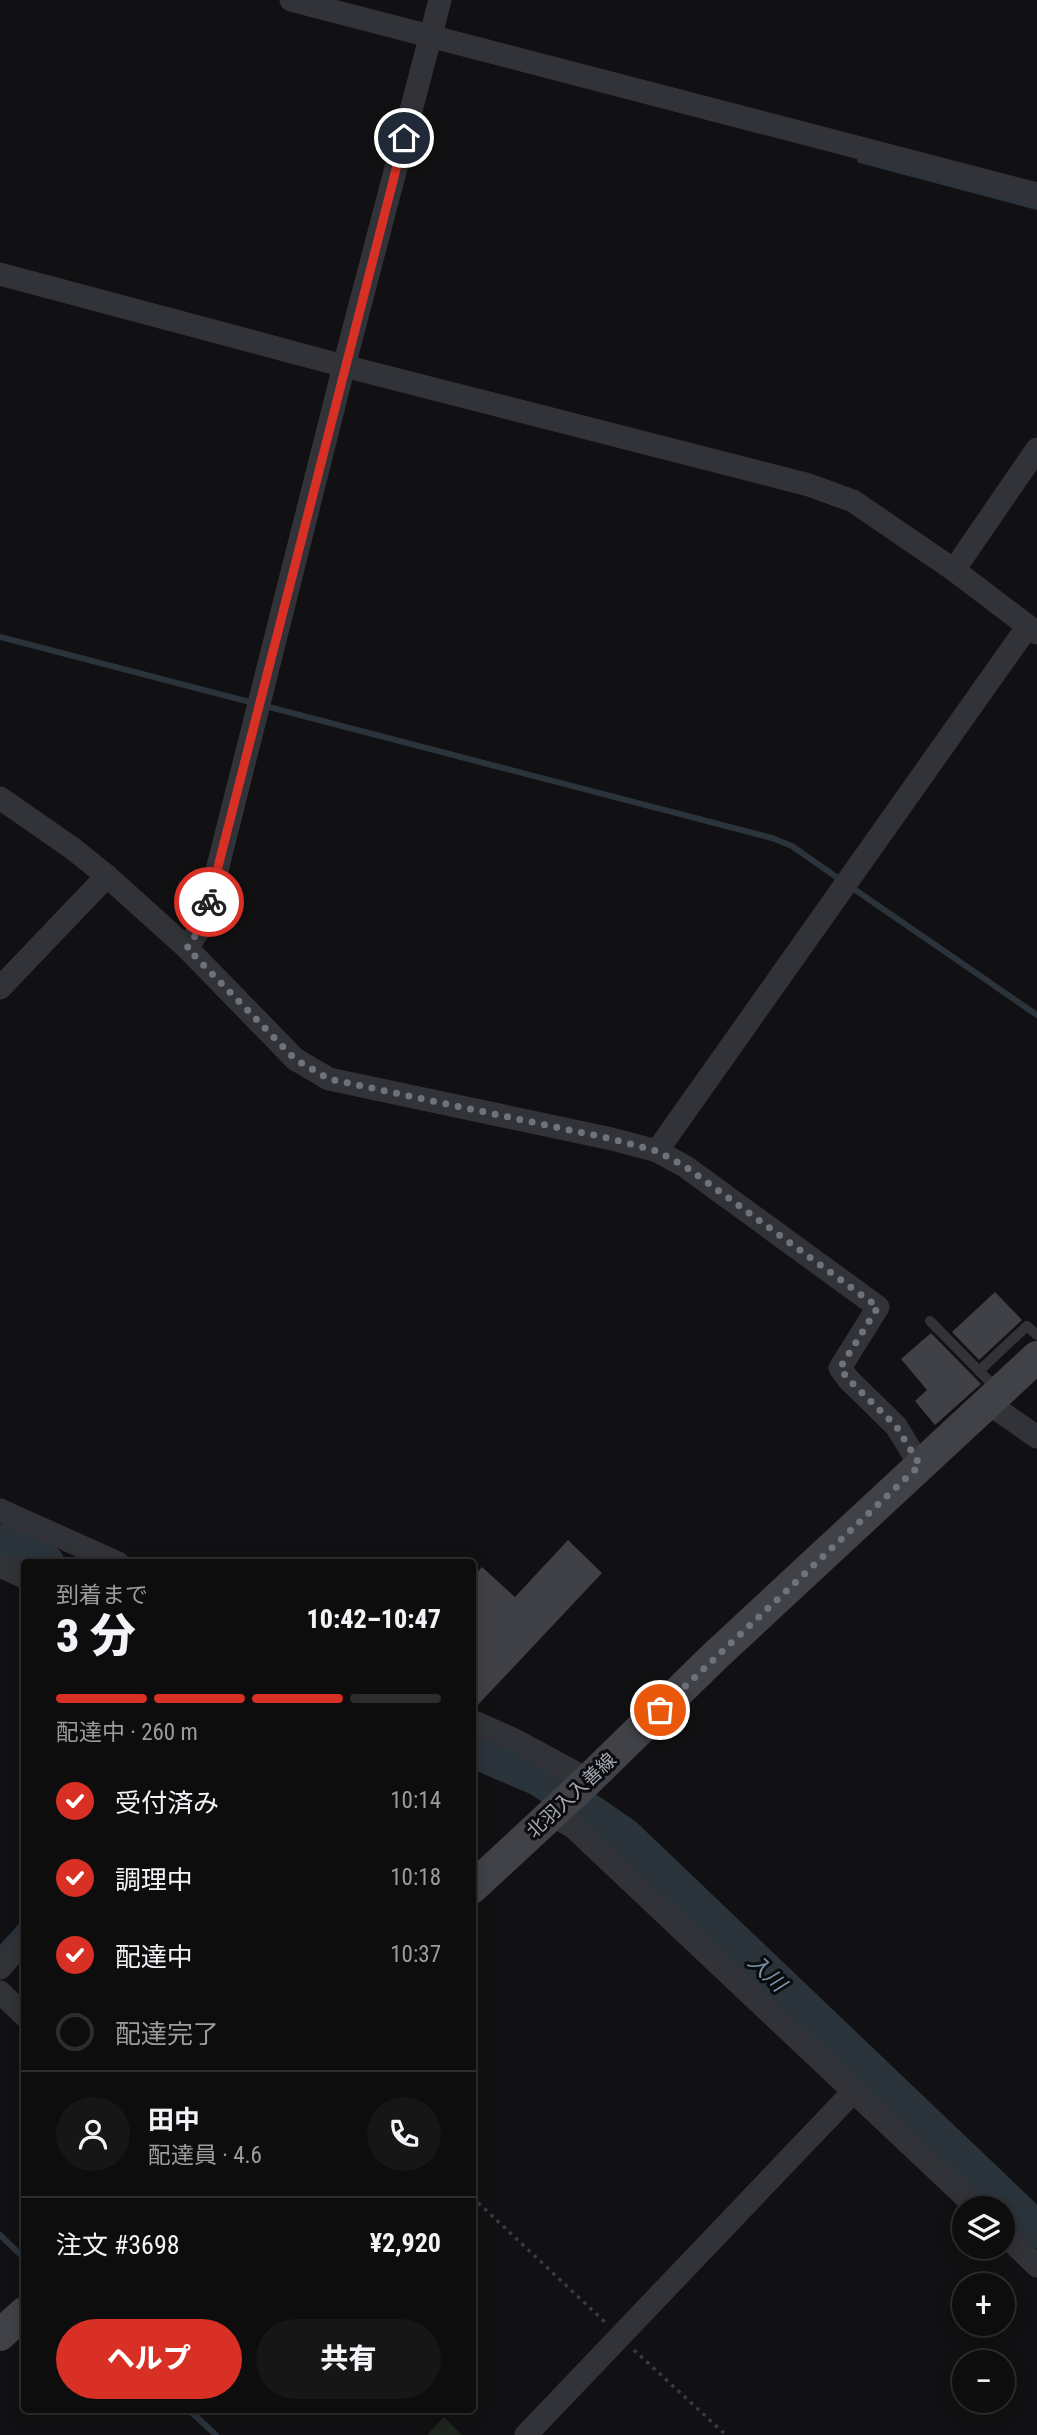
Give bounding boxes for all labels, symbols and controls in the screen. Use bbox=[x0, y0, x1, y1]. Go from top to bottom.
pin bbox=[374, 108, 434, 168]
icon: home bbox=[385, 119, 423, 157]
courier bbox=[174, 867, 244, 937]
icon: bike bbox=[190, 883, 228, 921]
text: 到着まで bbox=[56, 1582, 148, 1609]
text: 10:42–10:47 bbox=[307, 1604, 441, 1634]
text: 3 分 bbox=[56, 1609, 136, 1663]
pin bbox=[630, 1680, 690, 1740]
icon: bag bbox=[641, 1691, 679, 1729]
text: 配達中 · 260 m bbox=[56, 1719, 198, 1746]
street label: 北羽入入善線 bbox=[522, 1748, 621, 1843]
icon: check bbox=[56, 1782, 94, 1820]
text: 10:14 bbox=[390, 1787, 441, 1814]
text: 受付済み bbox=[115, 1788, 219, 1818]
icon: check bbox=[56, 1859, 94, 1897]
text: 10:18 bbox=[390, 1864, 441, 1891]
text: 調理中 bbox=[115, 1865, 193, 1895]
icon: check bbox=[56, 1936, 94, 1974]
text: 10:37 bbox=[390, 1941, 441, 1968]
text: 配達中 bbox=[115, 1942, 193, 1972]
water label: 入川 bbox=[744, 1950, 792, 1998]
text: 配達完了 bbox=[115, 2019, 219, 2049]
button: person bbox=[56, 2097, 130, 2171]
button: phone bbox=[367, 2097, 441, 2171]
text: 田中 bbox=[148, 2105, 200, 2135]
text: 配達員 · 4.6 bbox=[148, 2142, 262, 2169]
map controls bbox=[952, 2196, 1015, 2413]
button: layers bbox=[952, 2196, 1015, 2259]
text: ¥2,920 bbox=[370, 2228, 441, 2258]
text: 注文 #3698 bbox=[56, 2230, 180, 2260]
button: + bbox=[952, 2273, 1015, 2336]
button: ヘルプ bbox=[56, 2319, 242, 2399]
button: 共有 bbox=[256, 2319, 441, 2399]
button: − bbox=[952, 2350, 1015, 2413]

